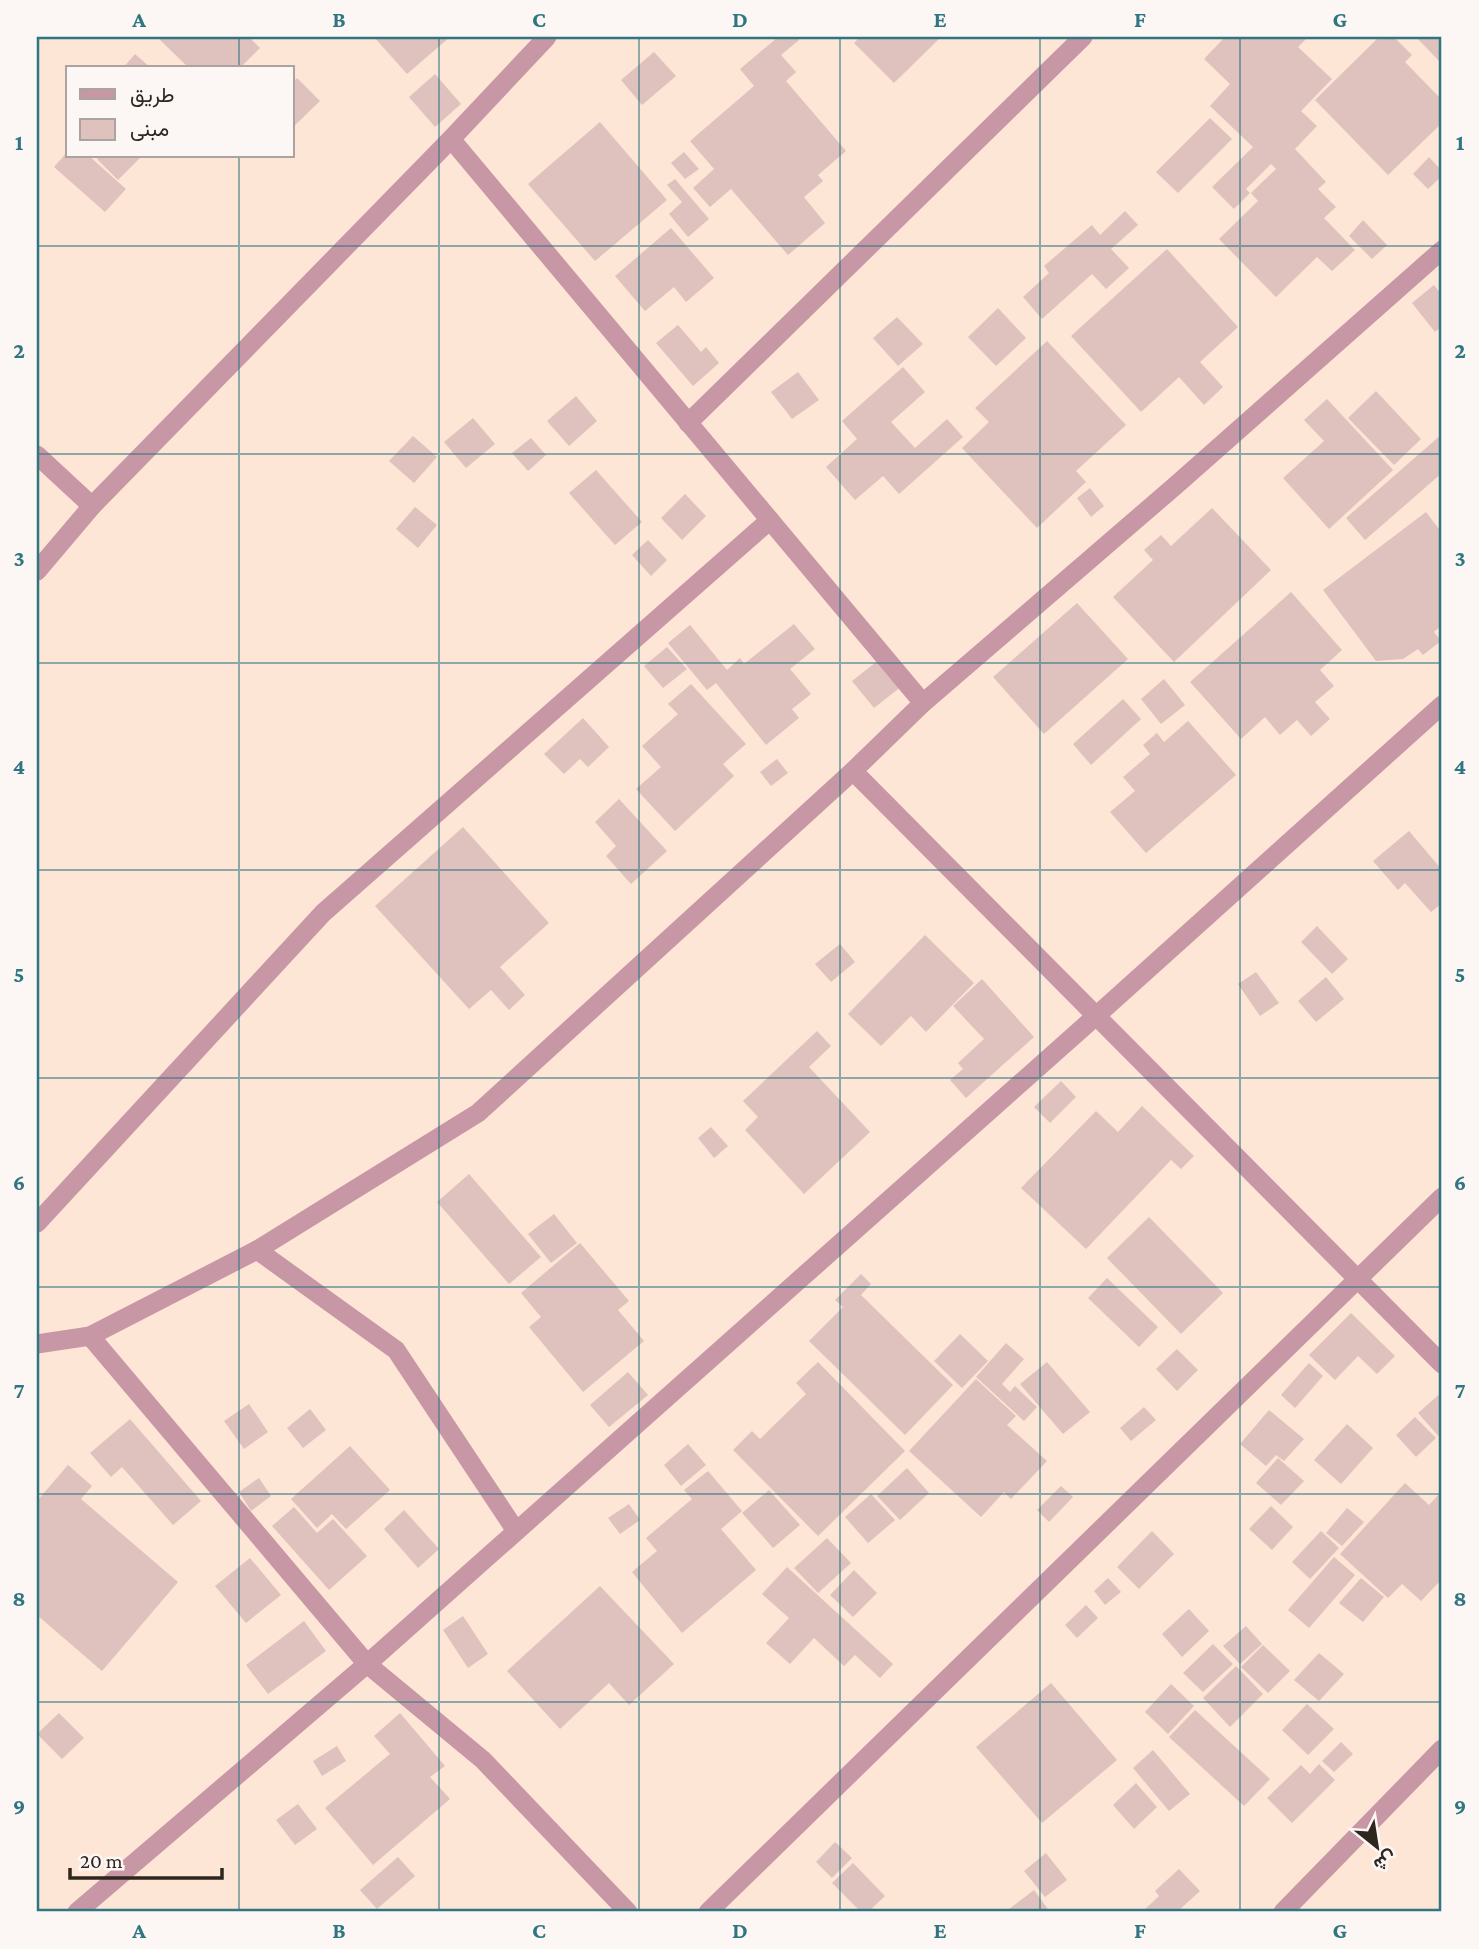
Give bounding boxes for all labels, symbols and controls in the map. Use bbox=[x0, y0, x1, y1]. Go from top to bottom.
text: A bbox=[131, 6, 146, 32]
text: B bbox=[332, 6, 346, 32]
text: C bbox=[532, 6, 546, 32]
text: D bbox=[732, 6, 748, 32]
text: E bbox=[933, 6, 947, 32]
text: F bbox=[1134, 6, 1146, 32]
text: G bbox=[1333, 6, 1348, 32]
legend bbox=[66, 66, 294, 158]
text: طريق bbox=[130, 83, 175, 108]
text: مبنى bbox=[130, 117, 169, 141]
text: 1 bbox=[15, 129, 24, 155]
text: 1 bbox=[1456, 129, 1465, 155]
text: 2 bbox=[13, 337, 25, 363]
text: 2 bbox=[1454, 337, 1466, 363]
text: 3 bbox=[13, 545, 25, 571]
text: 3 bbox=[1454, 545, 1466, 571]
text: 4 bbox=[13, 753, 25, 779]
text: 4 bbox=[1454, 753, 1466, 779]
text: 5 bbox=[13, 961, 25, 987]
text: 5 bbox=[1454, 961, 1466, 987]
text: 6 bbox=[13, 1169, 25, 1195]
text: 6 bbox=[1454, 1169, 1466, 1195]
text: 7 bbox=[13, 1377, 25, 1403]
text: 7 bbox=[1454, 1377, 1466, 1403]
text: 8 bbox=[12, 1585, 26, 1611]
text: 8 bbox=[1453, 1585, 1467, 1611]
text: 9 bbox=[13, 1793, 25, 1819]
text: 9 bbox=[1454, 1793, 1466, 1819]
north arrow bbox=[1342, 1812, 1412, 1882]
scale bar bbox=[70, 1837, 222, 1881]
text: ش bbox=[1369, 1846, 1400, 1876]
text: 20 m bbox=[80, 1849, 123, 1873]
text: A bbox=[131, 1917, 146, 1943]
text: B bbox=[332, 1917, 346, 1943]
text: C bbox=[532, 1917, 546, 1943]
text: D bbox=[732, 1917, 748, 1943]
text: E bbox=[933, 1917, 947, 1943]
text: F bbox=[1134, 1917, 1146, 1943]
text: G bbox=[1333, 1917, 1348, 1943]

